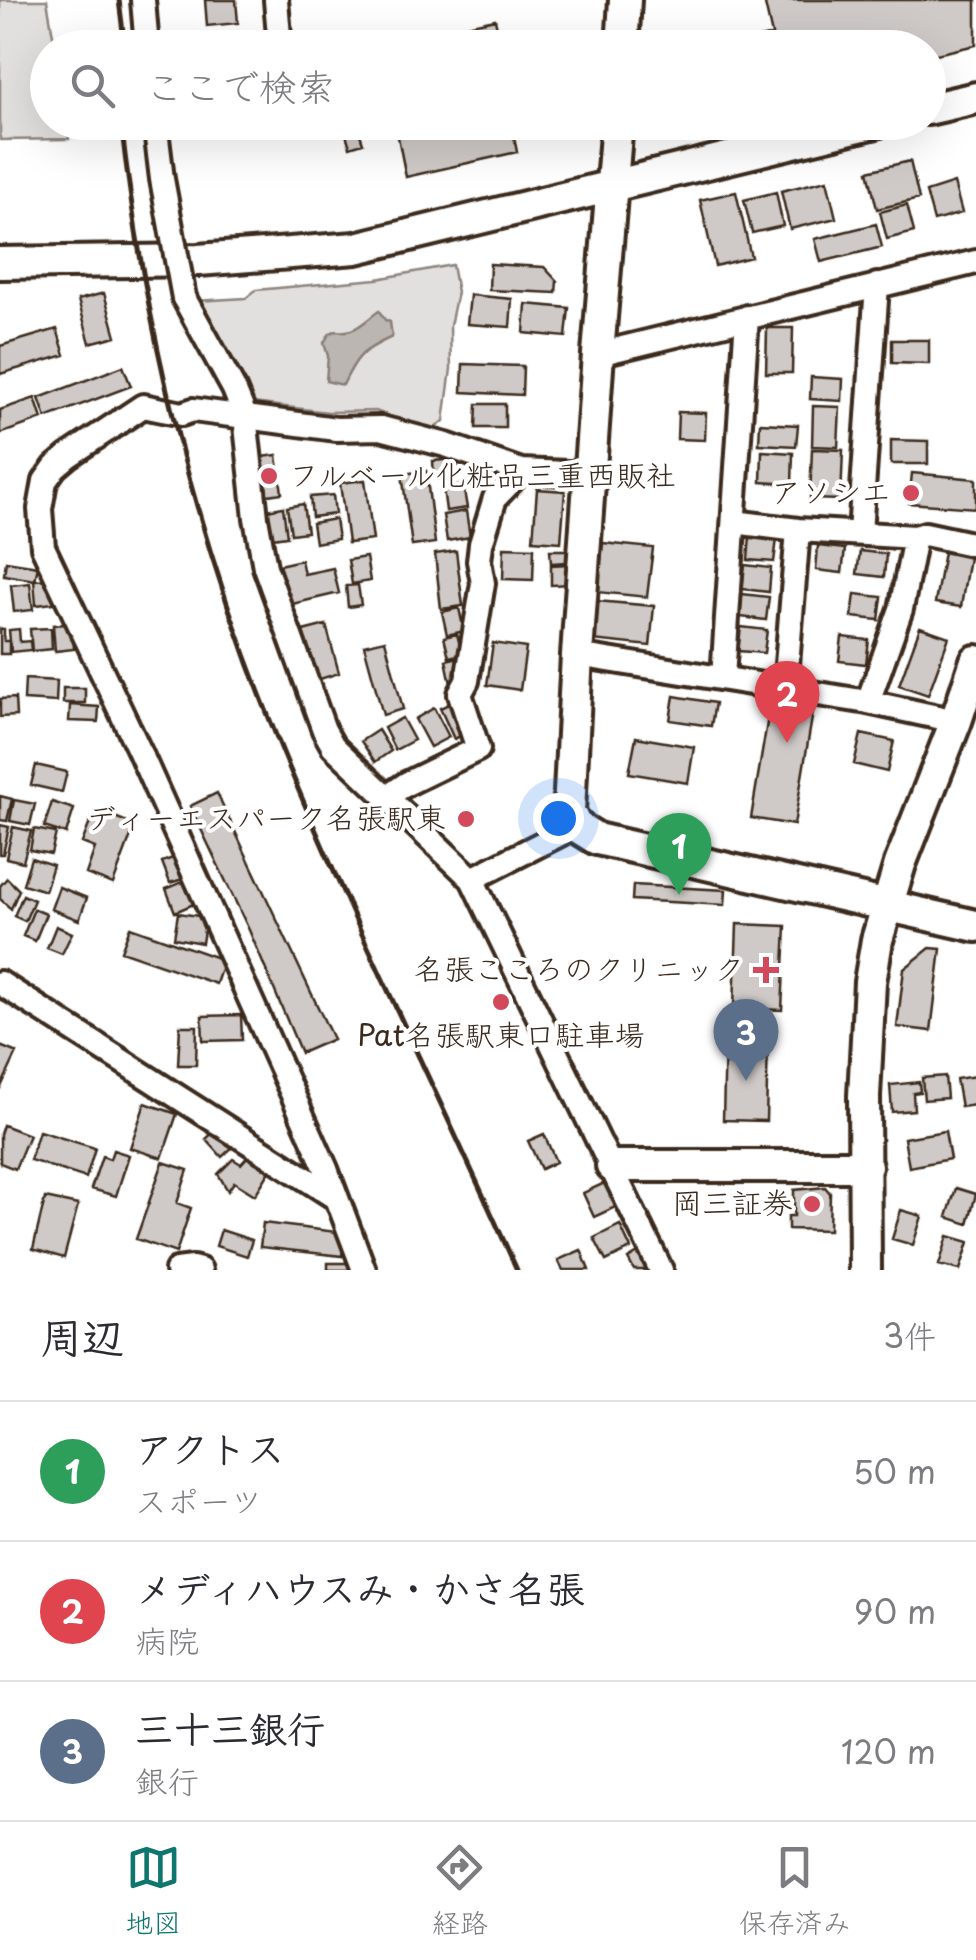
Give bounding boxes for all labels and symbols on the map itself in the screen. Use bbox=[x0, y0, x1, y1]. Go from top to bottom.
place label: フルベール化粧品三重西販社 bbox=[289, 451, 676, 496]
marker: フルベール化粧品三重西販社 bbox=[258, 465, 280, 487]
place label: アソシエ bbox=[771, 468, 891, 513]
marker: アソシエ bbox=[900, 482, 922, 504]
pin: 2 bbox=[754, 660, 820, 743]
your location bbox=[533, 793, 584, 844]
place label: ディーエスパーク名張駅東 bbox=[86, 794, 446, 839]
marker: ディーエスパーク名張駅東 bbox=[455, 808, 477, 830]
pin: 1 bbox=[646, 812, 712, 895]
place label: 名張こころのクリニック bbox=[414, 945, 744, 990]
marker: 名張こころのクリニック bbox=[753, 957, 779, 983]
marker: Pat名張駅東口駐車場 bbox=[490, 991, 512, 1013]
pin: 3 bbox=[714, 998, 778, 1081]
place label: Pat名張駅東口駐車場 bbox=[357, 1011, 645, 1056]
place label: 岡三証券 bbox=[672, 1179, 792, 1224]
marker: 岡三証券 bbox=[801, 1193, 823, 1215]

